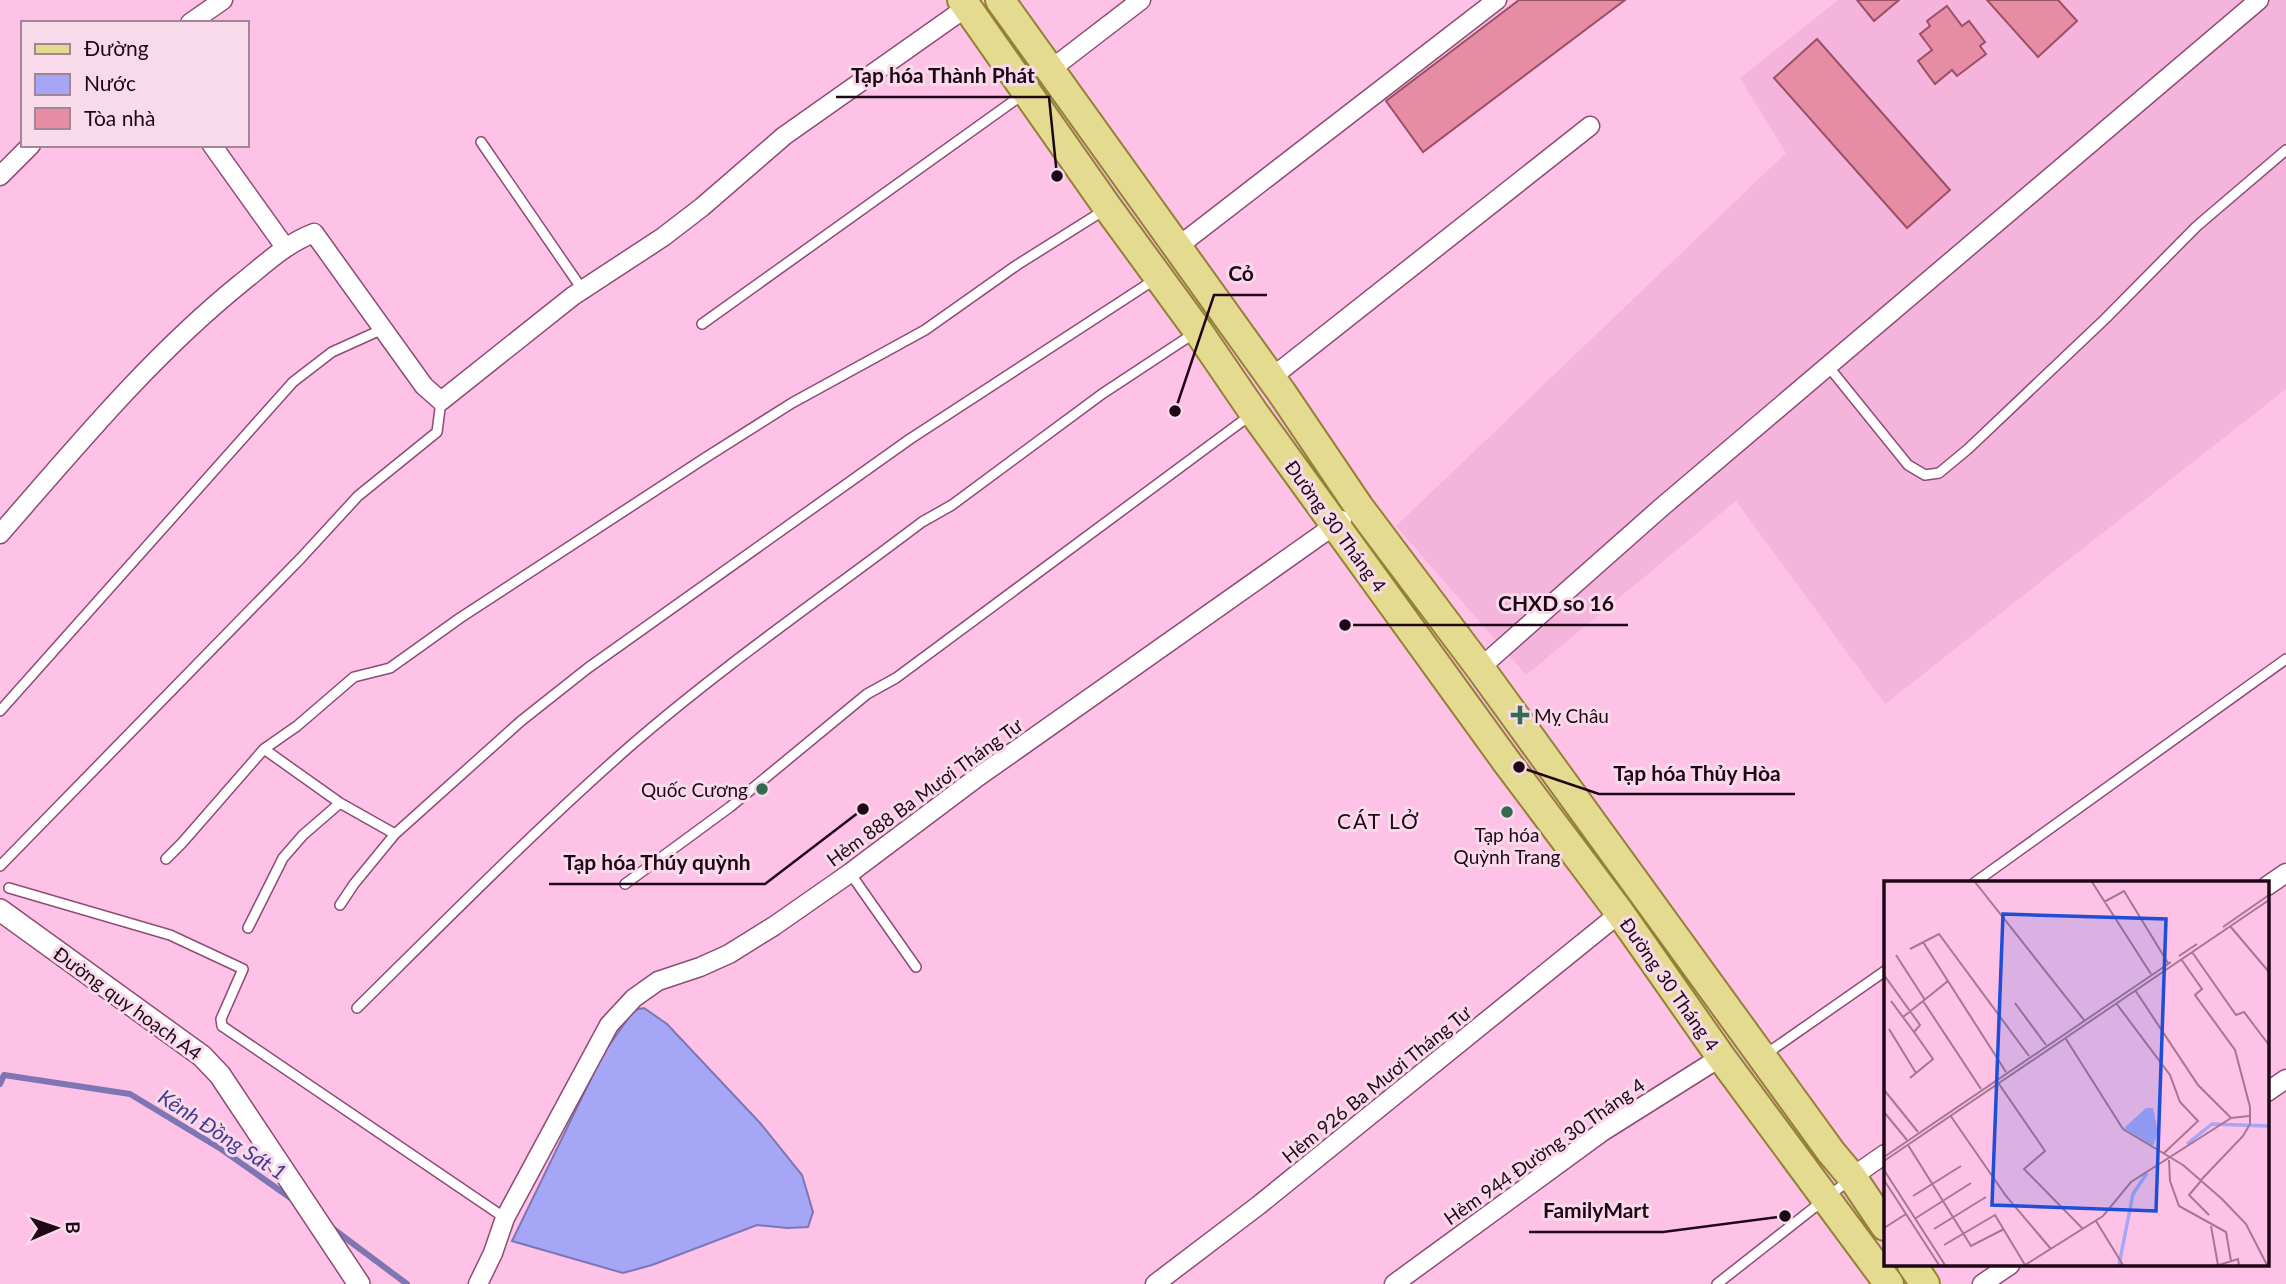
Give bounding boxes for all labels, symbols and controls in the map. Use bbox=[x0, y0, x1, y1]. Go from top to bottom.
legend bbox=[21, 21, 248, 147]
text: Đường bbox=[84, 35, 149, 60]
callout: Tạp hóa Thành Phát bbox=[836, 55, 1049, 97]
text: Tạp hóa Thành Phát bbox=[851, 62, 1035, 87]
text: Nước bbox=[84, 70, 136, 95]
text: Tòa nhà bbox=[84, 105, 156, 130]
callout: Cỏ bbox=[1214, 253, 1267, 295]
text: Cỏ bbox=[1228, 260, 1254, 285]
street label: Đường 30 Tháng 4 bbox=[1281, 456, 1391, 596]
callout: CHXD so 16 bbox=[1484, 583, 1628, 625]
text: CHXD so 16 bbox=[1498, 590, 1614, 615]
place label: Mỵ Châu bbox=[1534, 704, 1609, 727]
marker: Mỵ Châu bbox=[1512, 707, 1528, 723]
street label: Hẻm 888 Ba Mươi Tháng Tư bbox=[822, 713, 1027, 871]
callout: Tạp hóa Thủy Hòa bbox=[1599, 752, 1795, 794]
text: Tạp hóa Thủy Hòa bbox=[1613, 760, 1781, 785]
place label: Quốc Cương bbox=[641, 778, 748, 801]
marker: Quốc Cương bbox=[754, 781, 770, 797]
marker: Tạp hóa Quỳnh Trang bbox=[1499, 804, 1515, 820]
district label: CÁT LỞ bbox=[1337, 808, 1421, 833]
place label: Tạp hóa Quỳnh Trang bbox=[1454, 823, 1561, 868]
callout: Tạp hóa Thúy quỳnh bbox=[549, 842, 765, 884]
text: Tạp hóa Thúy quỳnh bbox=[563, 849, 751, 874]
inset map bbox=[1884, 881, 2268, 1266]
street label: Đường 30 Tháng 4 bbox=[1616, 913, 1724, 1055]
street label: Đường quy hoạch A4 bbox=[49, 942, 207, 1064]
street label: Hẻm 926 Ba Mươi Tháng Tư bbox=[1277, 1000, 1476, 1167]
street label: Hẻm 944 Đường 30 Tháng 4 bbox=[1439, 1073, 1649, 1229]
water label: Kênh Đồng Sát 1 bbox=[154, 1083, 292, 1185]
callout: FamilyMart bbox=[1529, 1190, 1663, 1232]
north arrow bbox=[21, 1193, 91, 1263]
text: FamilyMart bbox=[1543, 1197, 1649, 1222]
text: B bbox=[62, 1221, 85, 1234]

